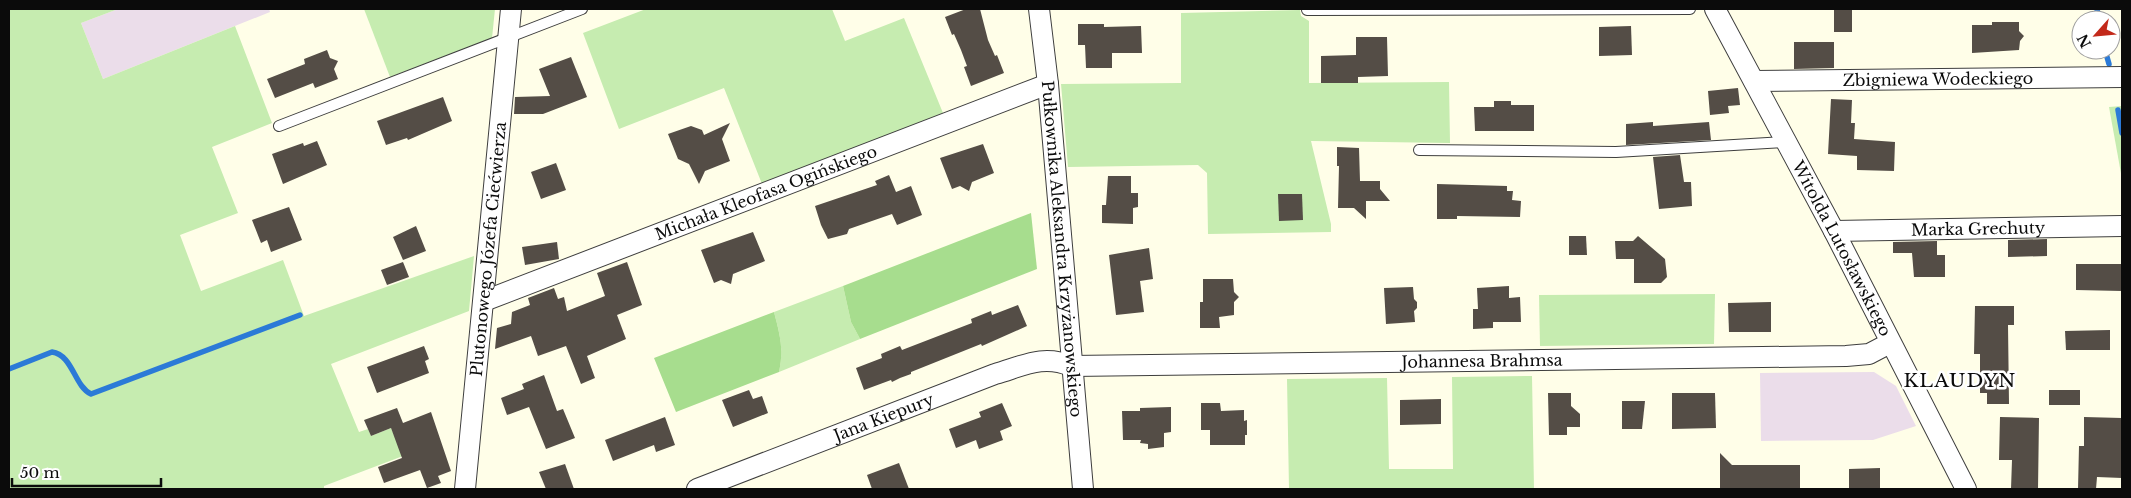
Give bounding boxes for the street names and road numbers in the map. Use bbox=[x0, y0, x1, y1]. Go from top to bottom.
street label: Zbigniewa Wodeckiego bbox=[1843, 68, 2033, 90]
street label: Pułkownika Aleksandra Krzyżanowskiego bbox=[1038, 80, 1087, 418]
street label: Plutonowego Józefa Ciećwierza bbox=[466, 121, 510, 377]
street label: Michała Kleofasa Ogińskiego bbox=[652, 141, 880, 244]
street label: Witolda Lutosławskiego bbox=[1788, 156, 1896, 339]
street label: Marka Grechuty bbox=[1911, 217, 2046, 240]
street label: Johannesa Brahmsa bbox=[1399, 350, 1563, 372]
street label: Jana Kiepury bbox=[829, 388, 937, 446]

